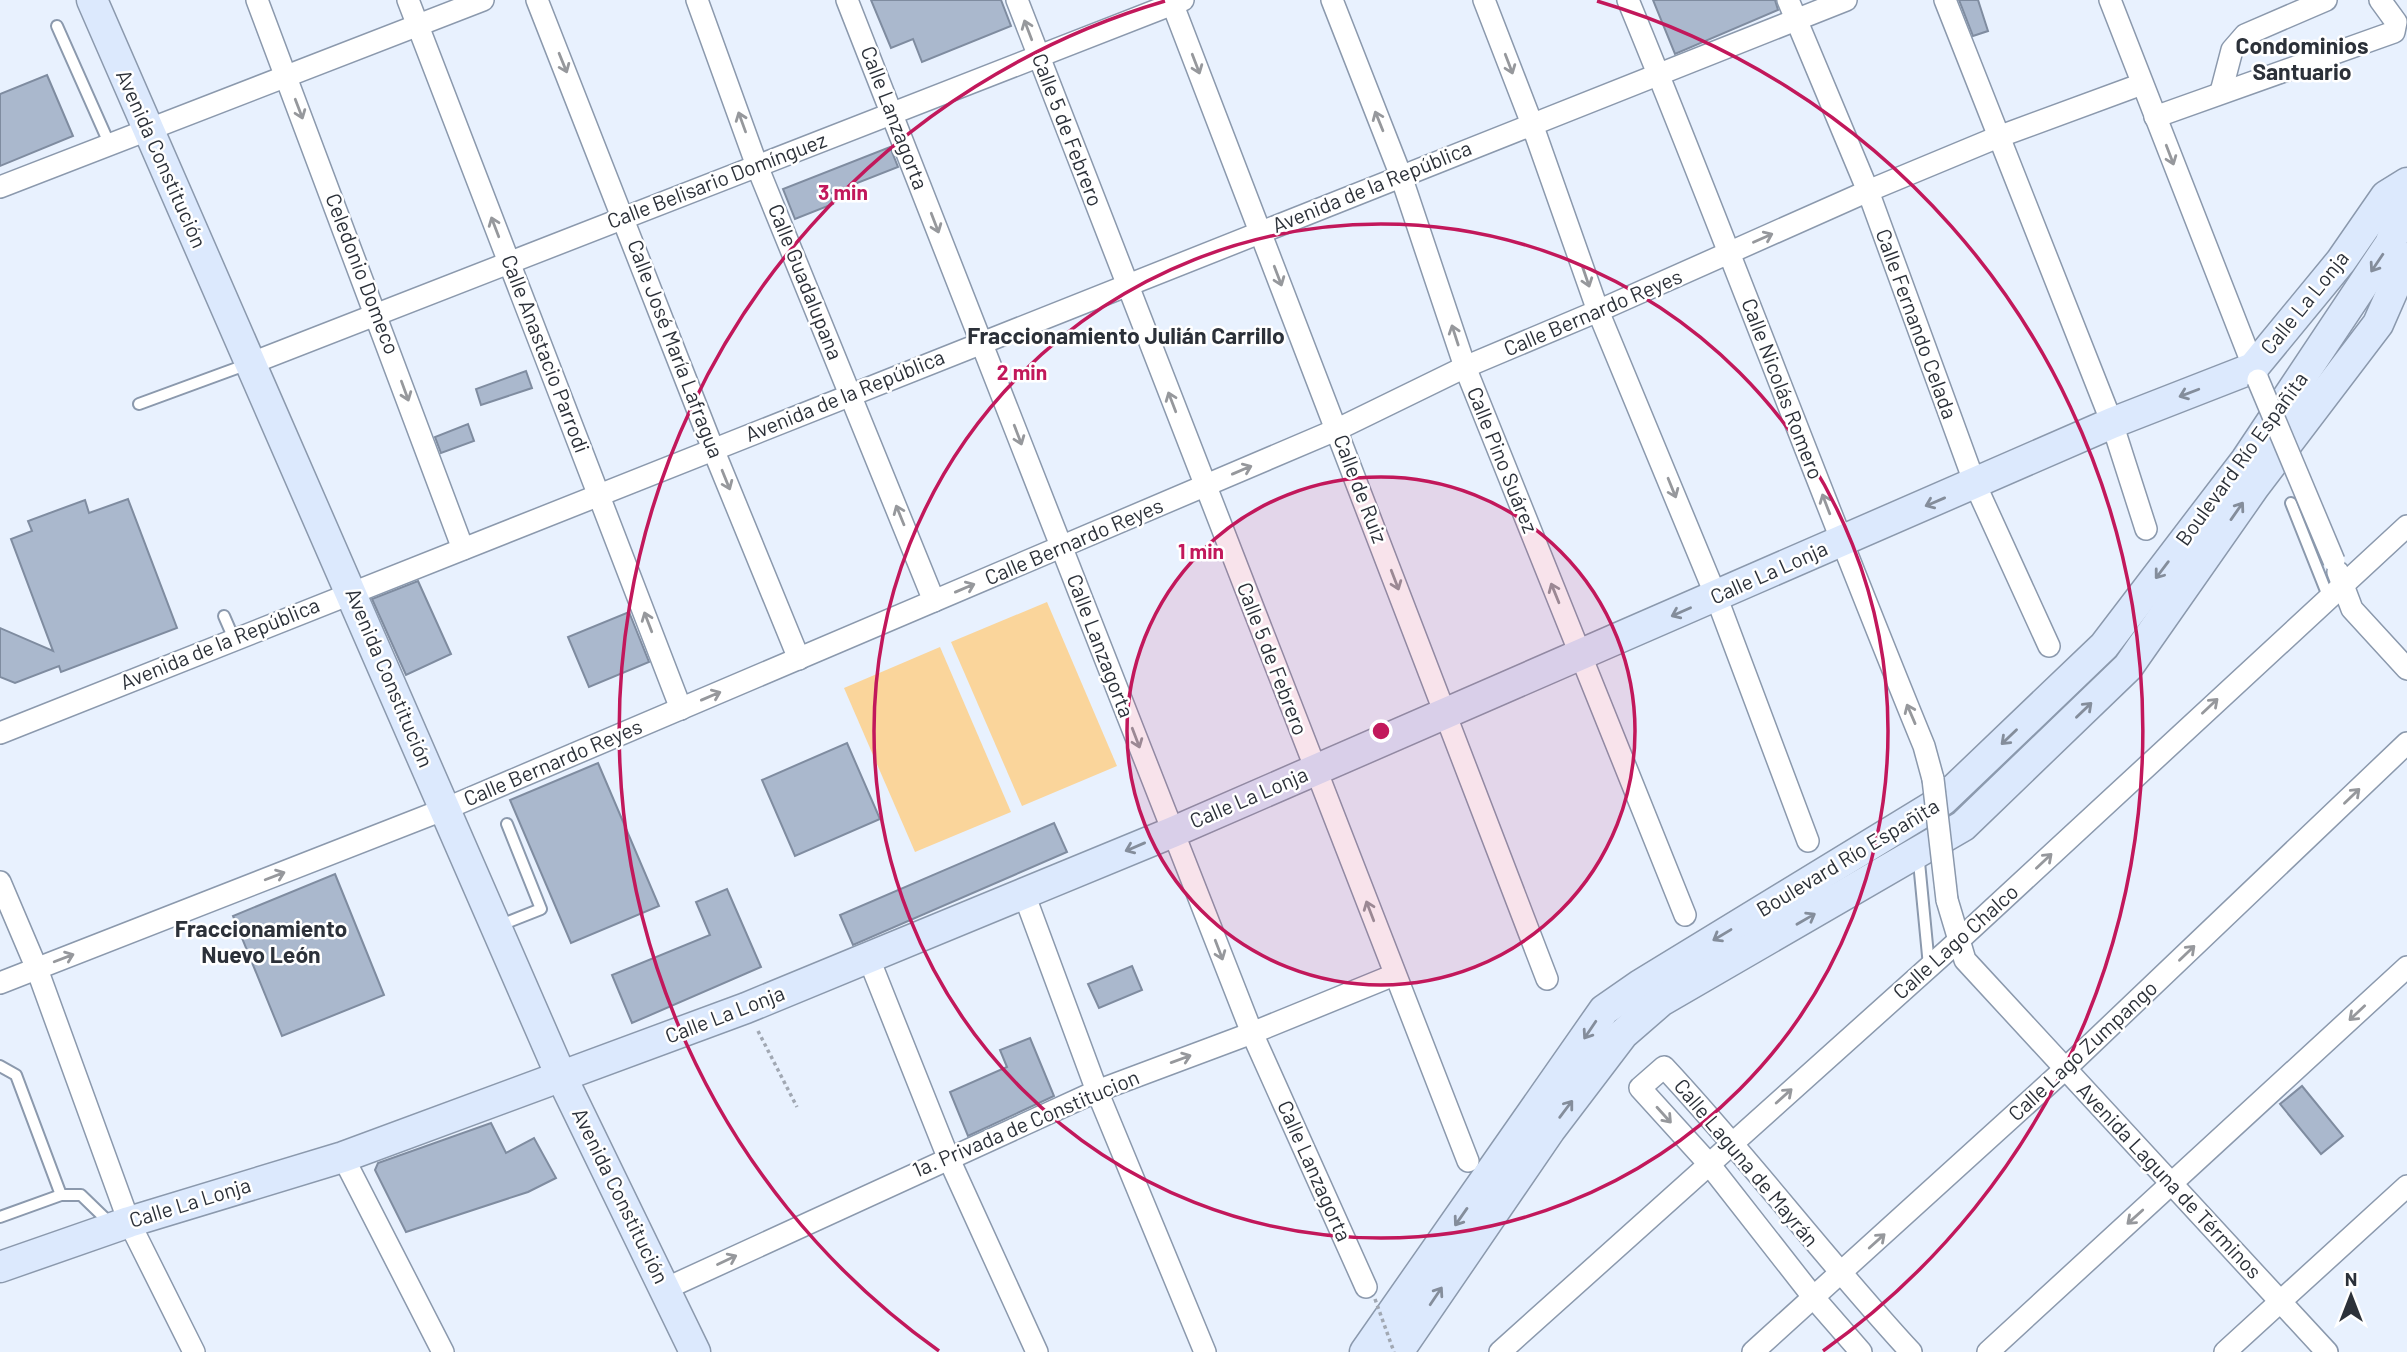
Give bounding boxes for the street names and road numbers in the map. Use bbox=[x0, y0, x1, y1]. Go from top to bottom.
street label: Calle Lanzagorta bbox=[857, 42, 934, 193]
street label: Calle 5 de Febrero bbox=[1028, 50, 1109, 209]
street label: Avenida Constitución bbox=[112, 65, 213, 251]
street label: Calle Belisario Domínguez bbox=[603, 126, 830, 233]
street label: Avenida de la República bbox=[1268, 134, 1475, 237]
street label: Celedonio Domeco bbox=[321, 189, 406, 357]
street label: Calle Guadalupana bbox=[764, 200, 849, 363]
street label: Calle Fernando Celada bbox=[1871, 225, 1963, 422]
street label: Calle José María Lafragua bbox=[623, 236, 730, 461]
street label: Calle La Lonja bbox=[2255, 245, 2353, 359]
street label: Calle Anastacio Parrodi bbox=[497, 251, 596, 456]
street label: Calle Bernardo Reyes bbox=[1500, 263, 1685, 360]
street label: Calle Nicolás Romero bbox=[1737, 294, 1829, 482]
street label: Avenida de la República bbox=[741, 343, 948, 446]
street label: Boulevard Río Españita bbox=[2169, 366, 2312, 550]
street label: Calle Pino Suárez bbox=[1463, 383, 1544, 536]
street label: Calle de Ruiz bbox=[1329, 431, 1394, 546]
street label: Calle Bernardo Reyes bbox=[981, 492, 1166, 589]
street label: Calle La Lonja bbox=[1706, 535, 1831, 609]
street label: Calle Lanzagorta bbox=[1063, 570, 1140, 721]
street label: Calle 5 de Febrero bbox=[1233, 579, 1314, 738]
street label: Avenida Constitución bbox=[341, 584, 439, 771]
street label: Avenida de la República bbox=[116, 591, 323, 694]
street label: Calle Bernardo Reyes bbox=[460, 713, 645, 810]
street label: Calle La Lonja bbox=[1186, 761, 1311, 833]
street label: Boulevard Río Españita bbox=[1751, 792, 1943, 921]
street label: Calle Lago Chalco bbox=[1887, 878, 2023, 1004]
street label: Calle Lago Zumpango bbox=[2002, 974, 2162, 1125]
street label: Calle La Lonja bbox=[661, 979, 788, 1048]
street label: 1a. Privada de Constitucion bbox=[908, 1063, 1143, 1182]
street label: Calle Laguna de Mayrán bbox=[1670, 1073, 1825, 1251]
street label: Avenida Laguna de Términos bbox=[2073, 1077, 2268, 1283]
street label: Calle Lanzagorta bbox=[1273, 1096, 1358, 1245]
street label: Avenida Constitución bbox=[568, 1103, 675, 1287]
street label: Calle La Lonja bbox=[126, 1171, 253, 1232]

